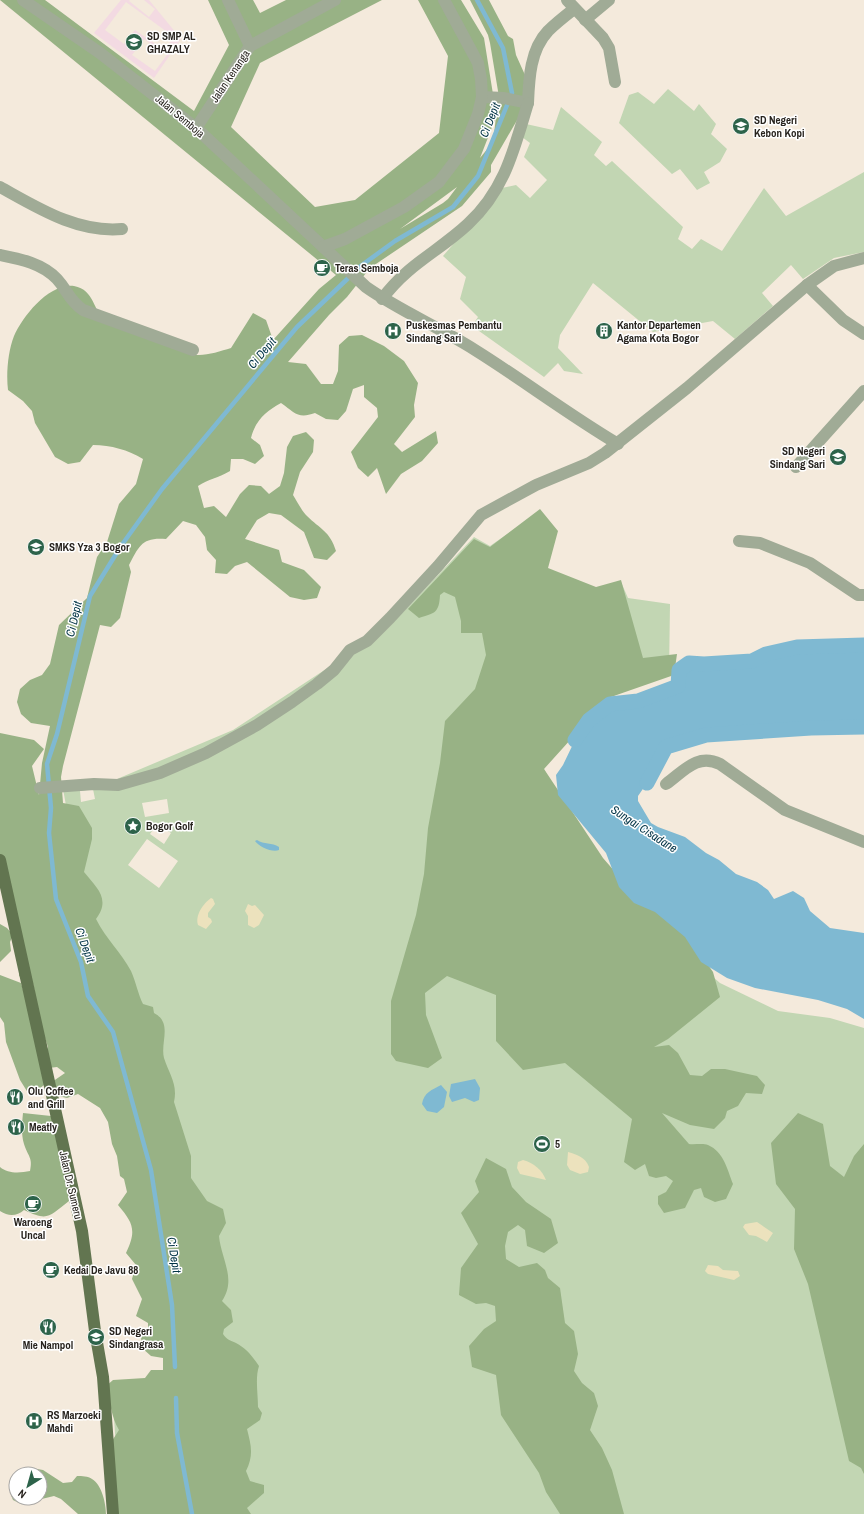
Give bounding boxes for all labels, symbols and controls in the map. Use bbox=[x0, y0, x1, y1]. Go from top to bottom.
place label: SD SMP AL GHAZALY bbox=[147, 29, 196, 56]
school or university icon: SD SMP AL GHAZALY bbox=[124, 32, 144, 52]
street label: Jalan Kenanga bbox=[207, 47, 253, 105]
street label: Jalan Semboja bbox=[153, 91, 207, 141]
water label: Ci Depit bbox=[476, 100, 504, 140]
place label: SD Negeri Kebon Kopi bbox=[754, 113, 805, 140]
school or university icon: SD Negeri Kebon Kopi bbox=[731, 116, 751, 136]
cafe icon: Teras Semboja bbox=[312, 258, 332, 278]
place label: Teras Semboja bbox=[335, 261, 399, 275]
place label: Puskesmas Pembantu Sindang Sari bbox=[406, 318, 502, 345]
place label: Kantor Departemen Agama Kota Bogor bbox=[617, 318, 701, 345]
hospital icon: Puskesmas Pembantu Sindang Sari bbox=[383, 321, 403, 341]
building icon: Kantor Departemen Agama Kota Bogor bbox=[594, 321, 614, 341]
water label: Ci Depit bbox=[244, 334, 280, 372]
place label: SD Negeri Sindang Sari bbox=[770, 444, 825, 471]
school or university icon: SD Negeri Sindang Sari bbox=[828, 447, 848, 467]
school or university icon: SMKS Yza 3 Bogor bbox=[26, 537, 46, 557]
place label: SMKS Yza 3 Bogor bbox=[49, 540, 130, 554]
water label: Ci Depit bbox=[62, 599, 86, 638]
water label: Sungai Cisadane bbox=[608, 802, 681, 857]
place icon: Bogor Golf bbox=[123, 816, 143, 836]
place label: Bogor Golf bbox=[146, 819, 193, 833]
water label: Ci Depit bbox=[71, 925, 99, 965]
place label: Olu Coffee and Grill bbox=[28, 1084, 74, 1111]
restaurant icon: Olu Coffee and Grill bbox=[5, 1087, 25, 1107]
restaurant icon: Meatly bbox=[6, 1117, 26, 1137]
place label: Meatly bbox=[29, 1120, 57, 1134]
sports icon: 5 bbox=[532, 1134, 552, 1154]
place label: 5 bbox=[555, 1137, 560, 1151]
street label: Jalan Dr. Sumeru bbox=[56, 1149, 86, 1221]
cafe icon: Waroeng Uncal bbox=[23, 1194, 43, 1214]
place label: Waroeng Uncal bbox=[14, 1215, 53, 1242]
water label: Ci Depit bbox=[163, 1236, 185, 1274]
cafe icon: Kedai De Javu 88 bbox=[41, 1260, 61, 1280]
place label: Kedai De Javu 88 bbox=[64, 1263, 138, 1277]
restaurant icon: Mie Nampol bbox=[38, 1317, 58, 1337]
place label: SD Negeri Sindangrasa bbox=[109, 1324, 163, 1351]
school or university icon: SD Negeri Sindangrasa bbox=[86, 1327, 106, 1347]
place label: Mie Nampol bbox=[23, 1338, 73, 1352]
place label: RS Marzoeki Mahdi bbox=[47, 1408, 101, 1435]
hospital icon: RS Marzoeki Mahdi bbox=[24, 1411, 44, 1431]
north arrow bbox=[8, 1466, 48, 1506]
text: N bbox=[15, 1486, 29, 1502]

